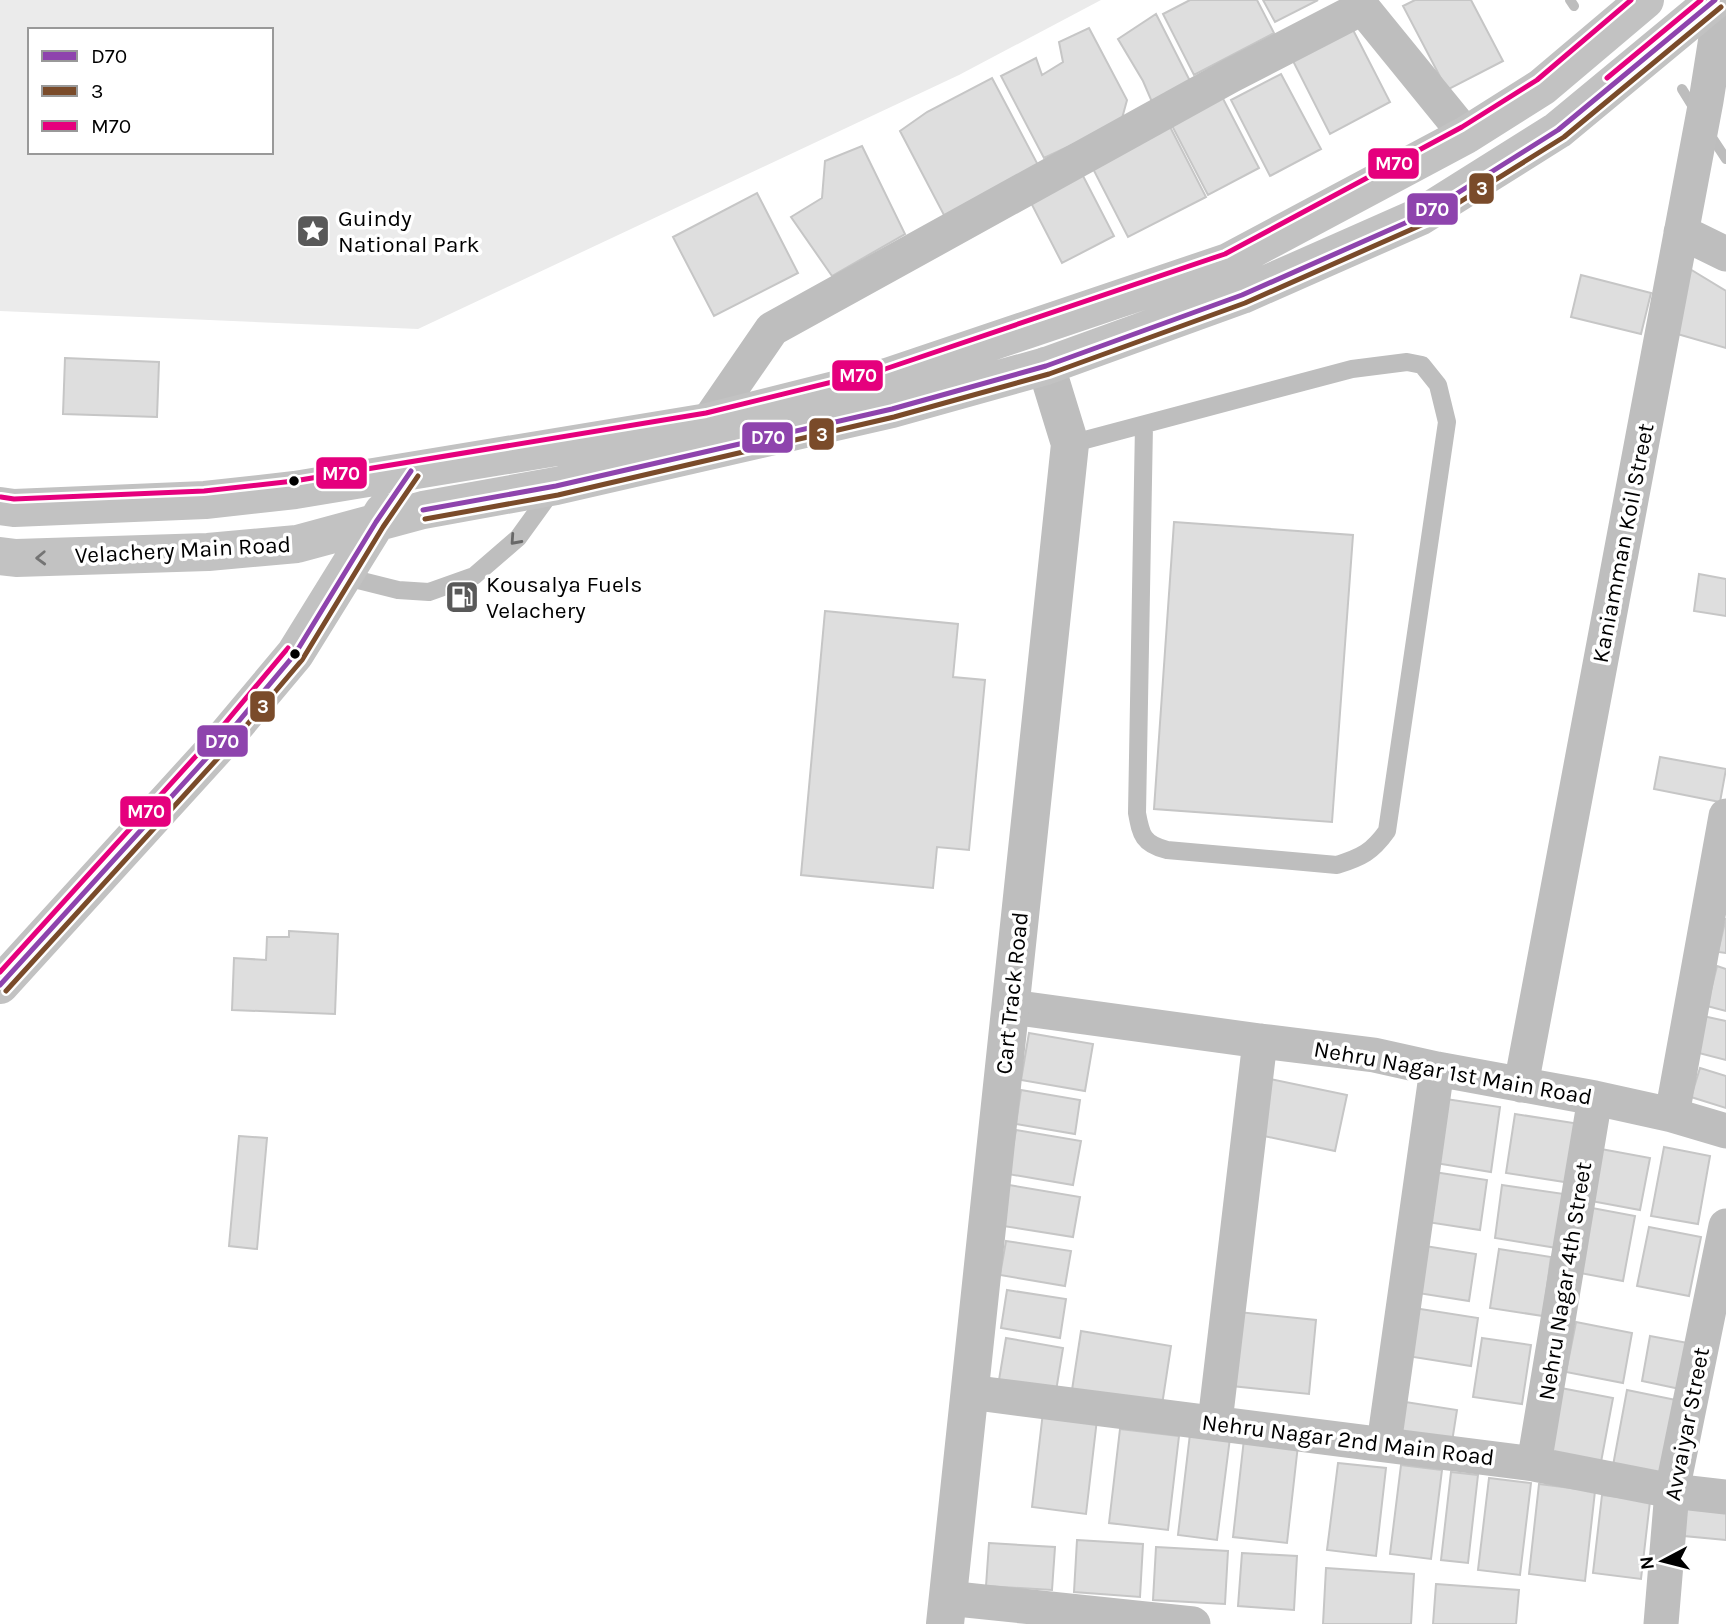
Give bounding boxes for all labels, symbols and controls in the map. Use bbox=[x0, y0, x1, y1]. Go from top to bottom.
legend bbox=[28, 28, 273, 154]
text: D70 bbox=[91, 44, 127, 68]
text: 3 bbox=[91, 79, 103, 103]
text: M70 bbox=[91, 114, 131, 138]
line badge: M70 bbox=[1367, 147, 1420, 180]
text: M70 bbox=[1375, 153, 1413, 175]
line badge: 3 bbox=[1468, 172, 1495, 205]
text: 3 bbox=[1476, 178, 1488, 200]
line badge: D70 bbox=[1406, 192, 1459, 226]
text: D70 bbox=[1415, 199, 1449, 221]
place label: Guindy National Park bbox=[338, 205, 480, 258]
place icon: Guindy National Park bbox=[294, 212, 332, 250]
line badge: M70 bbox=[831, 359, 884, 392]
text: M70 bbox=[839, 365, 877, 387]
line badge: 3 bbox=[808, 417, 835, 451]
line badge: D70 bbox=[741, 421, 794, 454]
street label: Kaniamman Koil Street bbox=[1587, 421, 1660, 665]
text: 3 bbox=[816, 424, 828, 446]
text: D70 bbox=[751, 427, 785, 449]
line badge: M70 bbox=[315, 456, 368, 490]
text: M70 bbox=[322, 463, 360, 485]
unlabelled marker bbox=[287, 474, 301, 488]
street label: Velachery Main Road bbox=[74, 531, 292, 569]
one-way arrow bbox=[511, 532, 523, 545]
one-way arrow bbox=[36, 550, 47, 565]
place label: Kousalya Fuels Velachery bbox=[486, 571, 642, 624]
fuel station icon: Kousalya Fuels Velachery bbox=[443, 578, 481, 616]
unlabelled marker bbox=[288, 647, 302, 661]
line badge: 3 bbox=[249, 690, 276, 723]
text: 3 bbox=[257, 696, 269, 718]
line badge: D70 bbox=[196, 724, 249, 758]
text: D70 bbox=[205, 731, 239, 753]
line badge: M70 bbox=[119, 795, 172, 828]
text: M70 bbox=[127, 801, 165, 823]
street label: Cart Track Road bbox=[990, 910, 1034, 1076]
street label: Nehru Nagar 1st Main Road bbox=[1312, 1035, 1594, 1111]
street label: Nehru Nagar 4th Street bbox=[1533, 1160, 1597, 1402]
street label: Avvaiyar Street bbox=[1659, 1345, 1715, 1503]
street label: Nehru Nagar 2nd Main Road bbox=[1200, 1409, 1496, 1471]
north arrow bbox=[1628, 1526, 1698, 1596]
text: N bbox=[1635, 1555, 1659, 1571]

